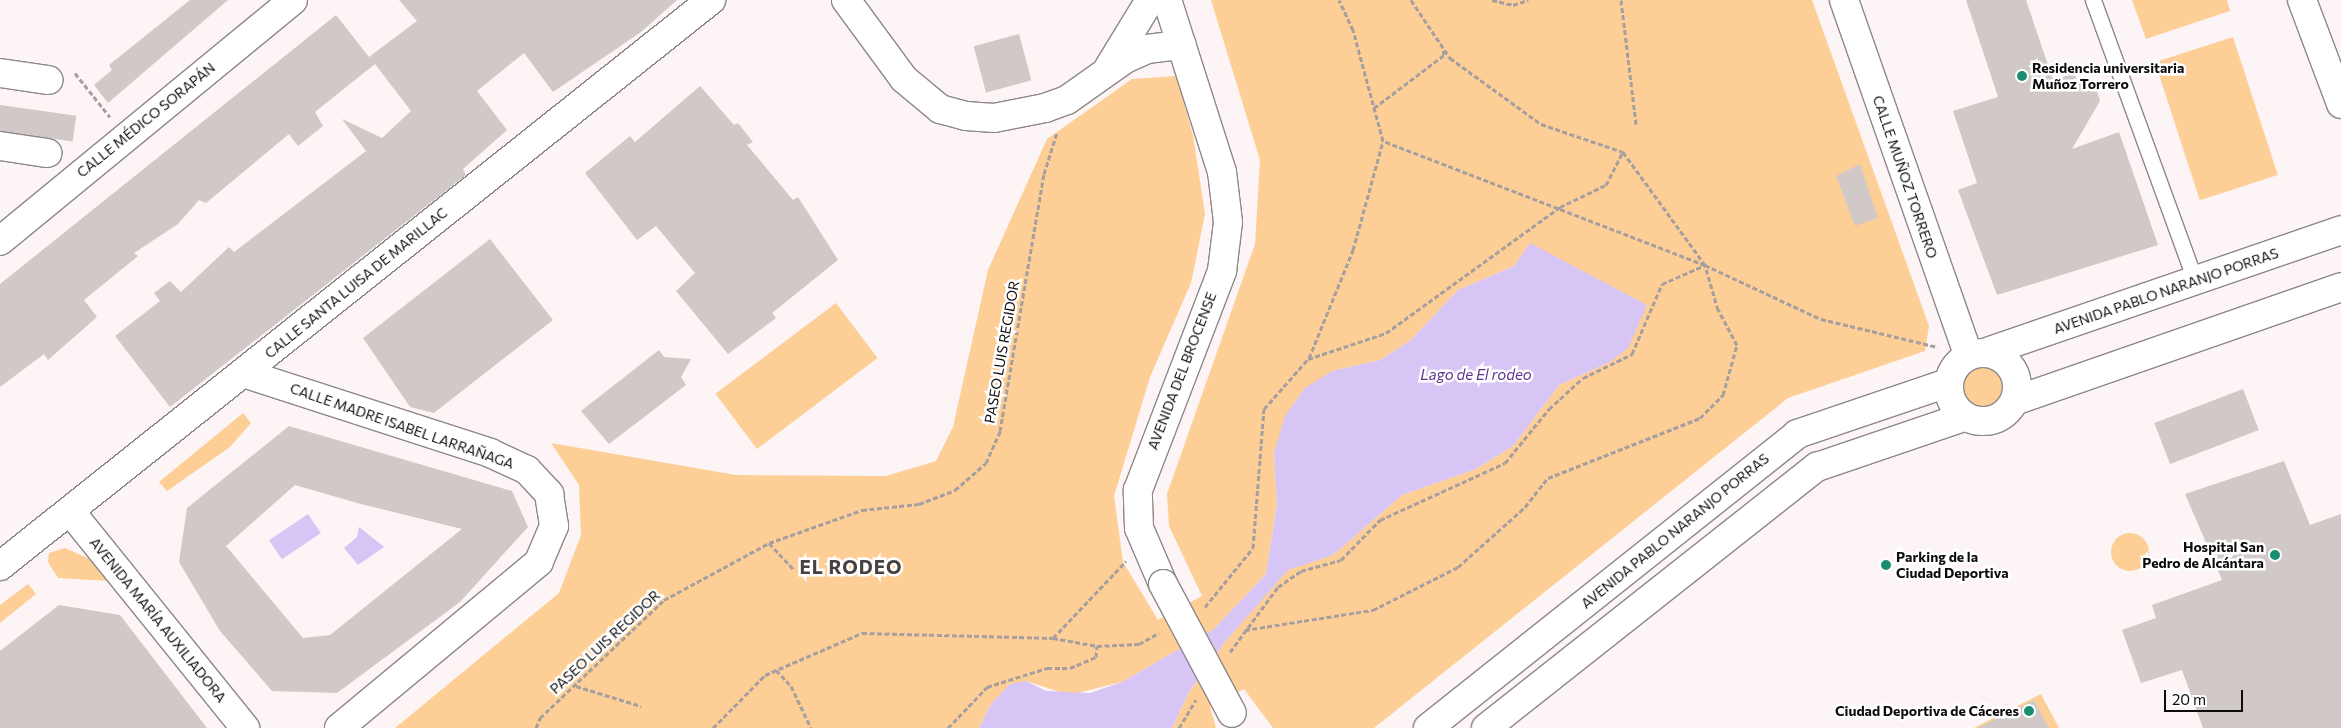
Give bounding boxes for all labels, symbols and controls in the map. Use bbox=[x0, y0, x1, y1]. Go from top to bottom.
street label: CALLE MÉDICO SORAPÁN bbox=[74, 59, 218, 181]
place label: Residencia universitaria Muñoz Torrero bbox=[2032, 60, 2184, 92]
marker: Residencia universitaria Muñoz Torrero bbox=[2016, 70, 2028, 82]
street label: CALLE MUÑOZ TORRERO bbox=[1869, 93, 1941, 261]
street label: CALLE SANTA LUISA DE MARILLAC bbox=[261, 204, 451, 362]
street label: AVENIDA PABLO NARANJO PORRAS bbox=[2051, 245, 2281, 337]
street label: PASEO LUIS REGIDOR bbox=[981, 280, 1023, 424]
street label: AVENIDA DEL BROCENSE bbox=[1144, 290, 1220, 452]
water label: Lago de El rodeo bbox=[1420, 366, 1532, 384]
street label: CALLE MADRE ISABEL LARRAÑAGA bbox=[288, 380, 516, 472]
street label: AVENIDA PABLO NARANJO PORRAS bbox=[1578, 450, 1772, 612]
street label: AVENIDA MARÍA AUXILIADORA bbox=[86, 534, 230, 706]
place label: Hospital San Pedro de Alcántara bbox=[2142, 539, 2264, 572]
marker: Hospital San Pedro de Alcántara bbox=[2268, 548, 2282, 562]
place label: Parking de la Ciudad Deportiva bbox=[1896, 549, 2009, 582]
district label: EL RODEO bbox=[799, 556, 903, 578]
marker: Parking de la Ciudad Deportiva bbox=[1880, 559, 1892, 571]
street label: PASEO LUIS REGIDOR bbox=[547, 587, 663, 697]
scale bar bbox=[2166, 680, 2245, 712]
text: 20 m bbox=[2172, 690, 2206, 708]
place label: Ciudad Deportiva de Cáceres bbox=[1835, 703, 2019, 719]
marker: Ciudad Deportiva de Cáceres bbox=[2023, 705, 2035, 717]

